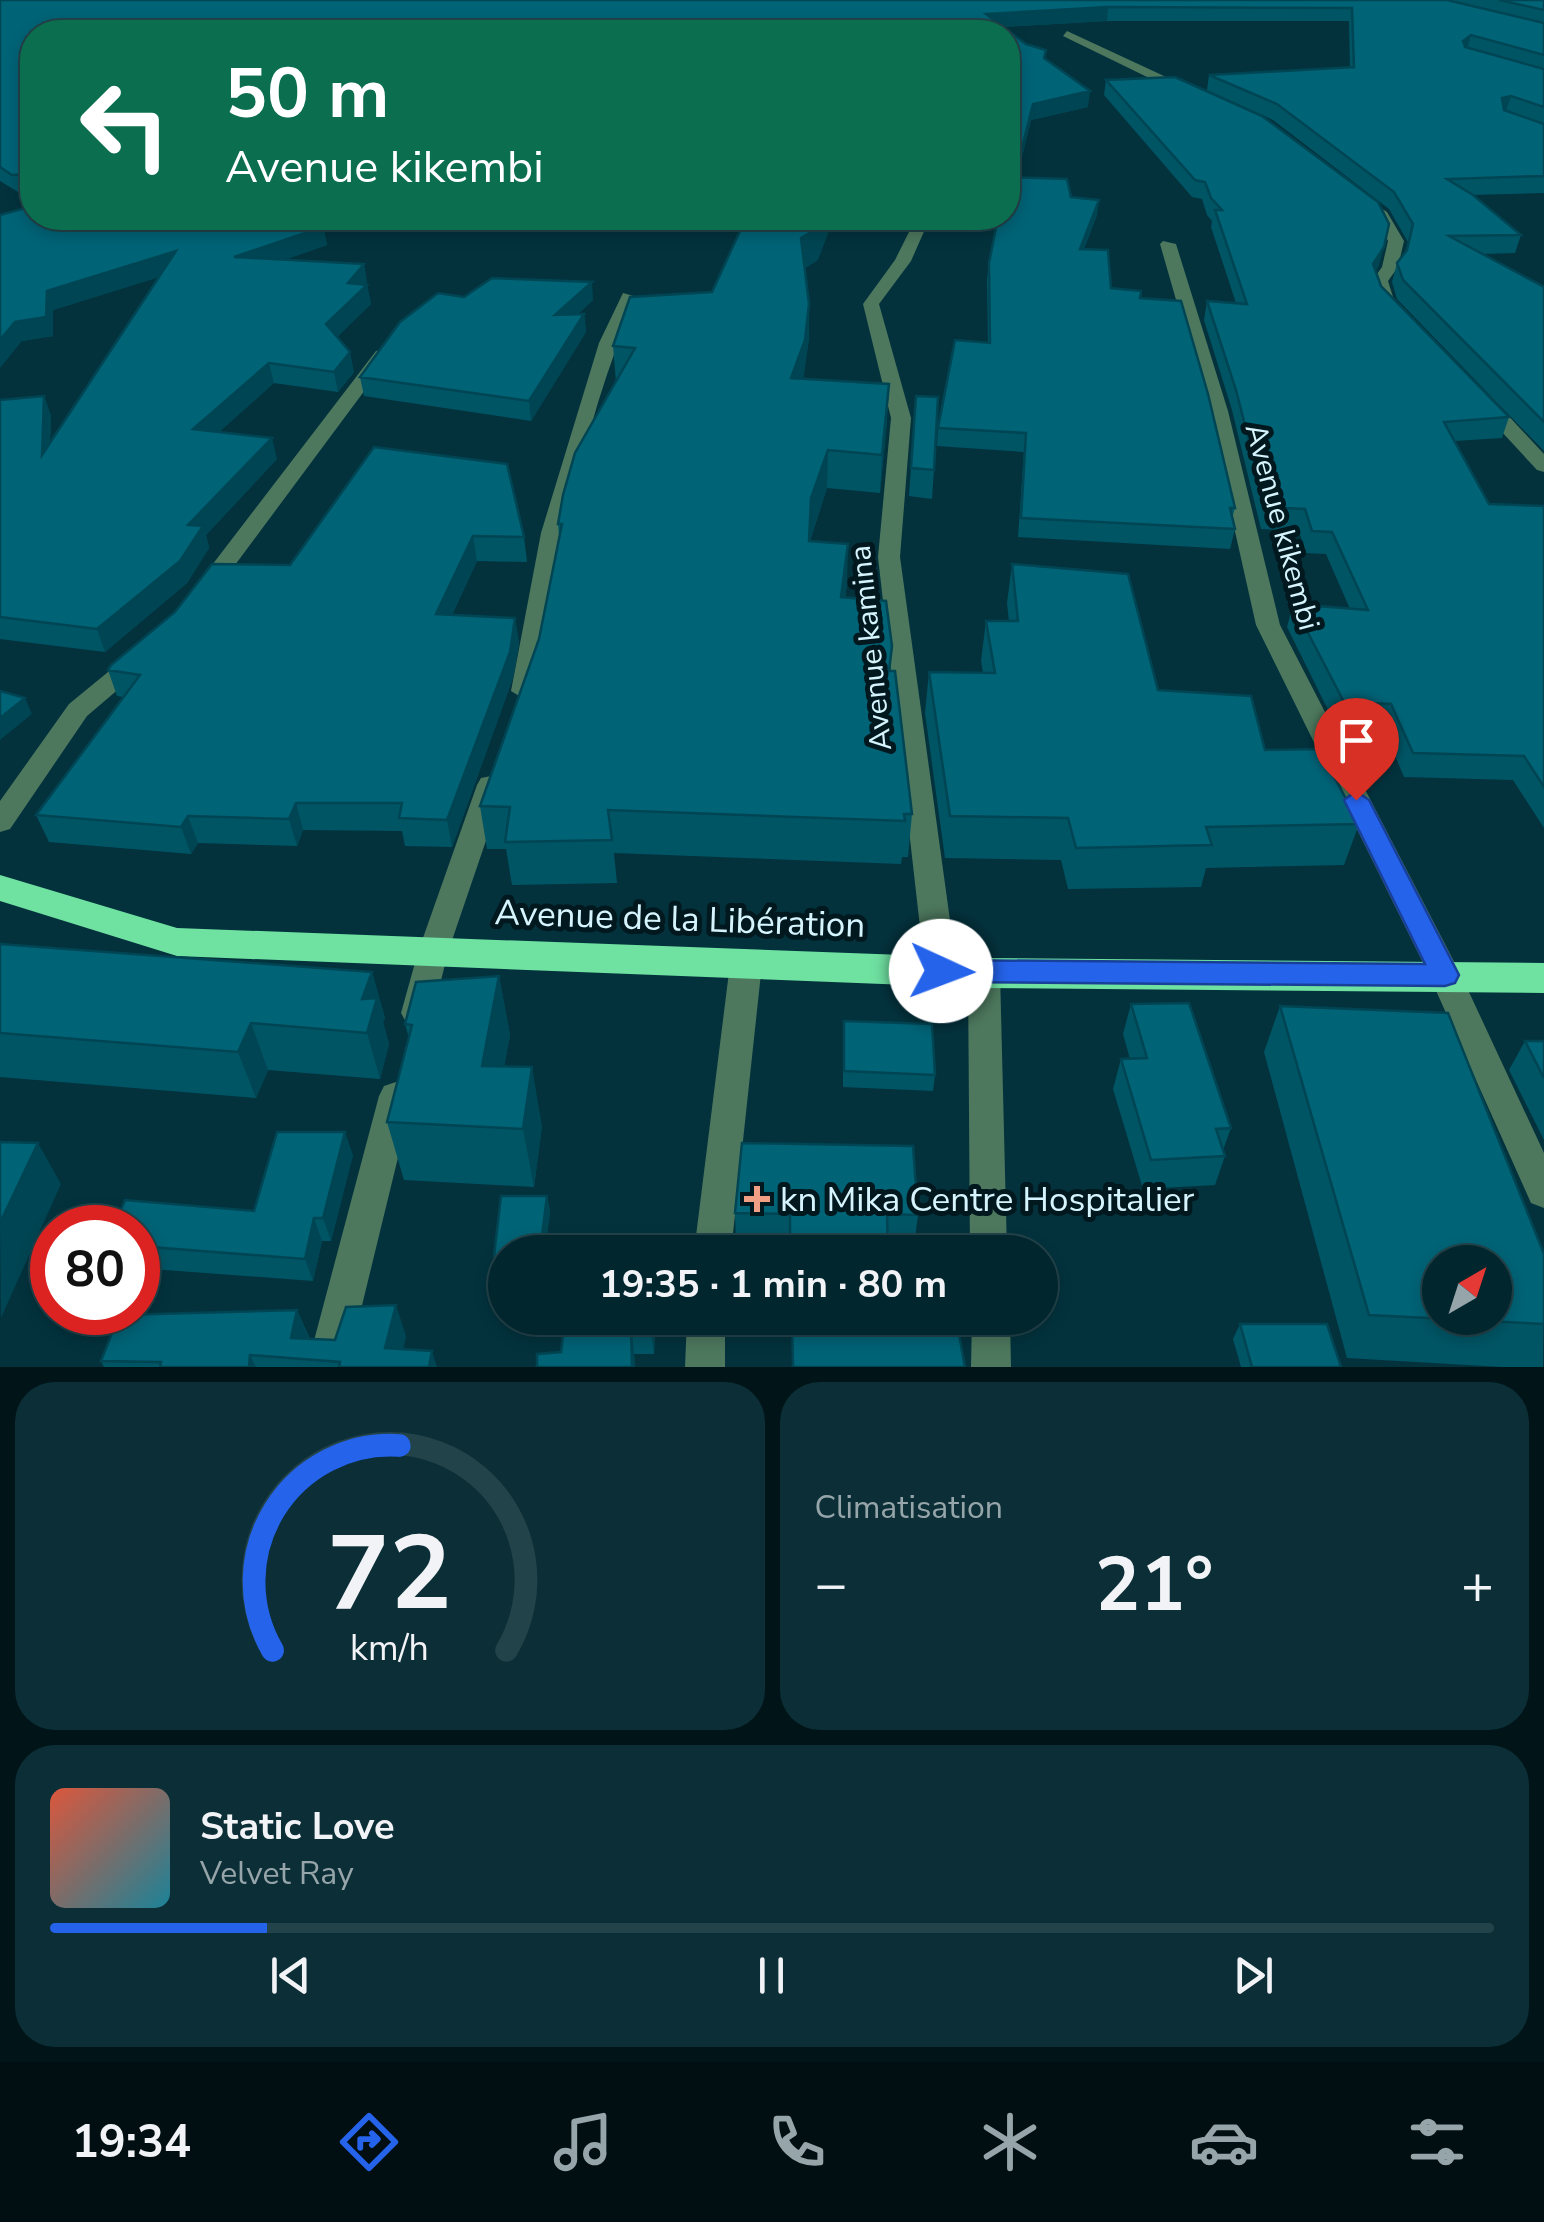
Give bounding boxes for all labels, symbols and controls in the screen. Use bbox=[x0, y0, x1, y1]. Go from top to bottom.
text: 50 m bbox=[225, 46, 389, 142]
icon: left bbox=[60, 60, 190, 190]
text: Avenue kikembi bbox=[225, 137, 544, 198]
street label: Avenue kikembi bbox=[1235, 419, 1329, 635]
street label: Avenue kamina bbox=[840, 543, 902, 753]
pin bbox=[1314, 698, 1399, 801]
icon: arrive bbox=[1329, 713, 1384, 768]
street label: Avenue de la Libération bbox=[494, 889, 866, 949]
position arrow bbox=[889, 919, 993, 1023]
place label: kn Mika Centre Hospitalier bbox=[780, 1176, 1195, 1223]
marker: kn Mika Centre Hospitalier bbox=[744, 1186, 770, 1212]
speed limit sign: 80 bbox=[30, 1205, 160, 1335]
north arrow bbox=[1422, 1245, 1512, 1335]
map controls bbox=[1422, 1245, 1512, 1335]
text: 19:35 · 1 min · 80 m bbox=[599, 1259, 947, 1310]
text: Climatisation bbox=[815, 1486, 1003, 1529]
text: 72 bbox=[327, 1503, 452, 1645]
text: 21° bbox=[1095, 1534, 1213, 1636]
text: − bbox=[815, 1547, 848, 1622]
text: + bbox=[1461, 1547, 1494, 1622]
text: km/h bbox=[350, 1624, 429, 1673]
text: Static Love bbox=[200, 1801, 395, 1852]
text: Velvet Ray bbox=[200, 1852, 354, 1895]
icon: previous bbox=[263, 1948, 318, 2003]
icon: pause bbox=[744, 1948, 799, 2003]
icon: next bbox=[1226, 1948, 1281, 2003]
icon: directions bbox=[334, 2107, 404, 2177]
icon: music bbox=[548, 2107, 618, 2177]
icon: phone bbox=[762, 2107, 832, 2177]
icon: climate bbox=[975, 2107, 1045, 2177]
icon: car bbox=[1189, 2107, 1259, 2177]
icon: filters bbox=[1402, 2107, 1472, 2177]
text: 19:34 bbox=[72, 2112, 191, 2173]

